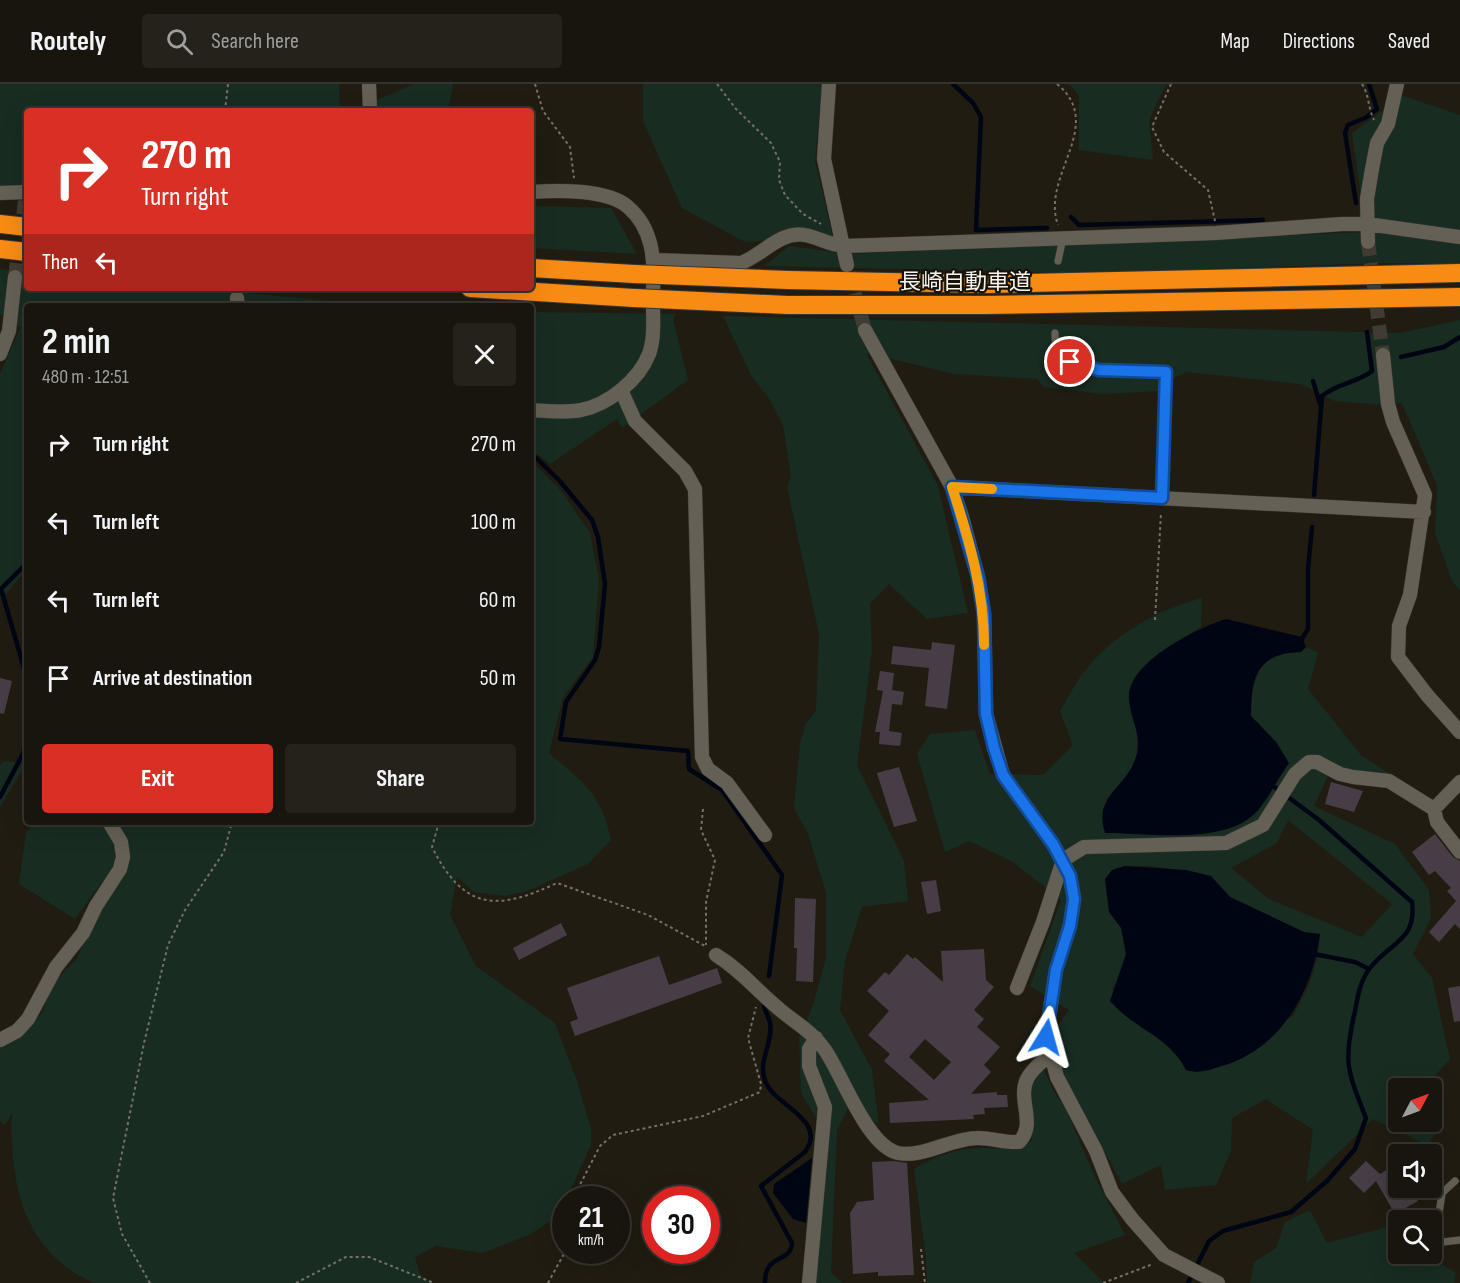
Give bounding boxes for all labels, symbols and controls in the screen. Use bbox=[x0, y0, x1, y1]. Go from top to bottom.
search box bbox=[142, 14, 562, 68]
text: Routely bbox=[30, 25, 106, 58]
icon: search bbox=[163, 25, 196, 58]
text: Search here bbox=[211, 28, 299, 55]
text: Map bbox=[1220, 29, 1250, 54]
text: Directions bbox=[1283, 29, 1355, 54]
text: Saved bbox=[1388, 29, 1430, 54]
text: 270 m bbox=[141, 130, 232, 181]
icon: right bbox=[42, 132, 120, 210]
text: Turn right bbox=[141, 181, 228, 213]
icon: left bbox=[90, 246, 123, 279]
text: Then bbox=[42, 249, 78, 276]
street label: 長崎自動車道 bbox=[899, 269, 1031, 296]
text: 2 min bbox=[42, 321, 111, 364]
button: close bbox=[453, 323, 516, 386]
pin bbox=[1044, 336, 1095, 387]
icon: arrive bbox=[1053, 345, 1086, 378]
text: 480 m · 12:51 bbox=[42, 365, 129, 389]
icon: right bbox=[42, 428, 75, 461]
text: Turn right bbox=[93, 431, 169, 458]
text: 270 m bbox=[471, 431, 516, 458]
icon: left bbox=[42, 506, 75, 539]
text: Turn left bbox=[93, 509, 159, 536]
text: 100 m bbox=[471, 509, 516, 536]
icon: left bbox=[42, 584, 75, 617]
text: Turn left bbox=[93, 587, 159, 614]
text: 60 m bbox=[479, 587, 516, 614]
icon: arrive bbox=[42, 662, 75, 695]
text: Arrive at destination bbox=[93, 665, 252, 692]
text: 50 m bbox=[480, 665, 516, 692]
button: Exit bbox=[42, 744, 273, 813]
button: Share bbox=[285, 744, 516, 813]
position arrow bbox=[1014, 1005, 1078, 1069]
north arrow bbox=[1388, 1078, 1442, 1132]
map controls bbox=[1388, 1078, 1442, 1264]
button: sound bbox=[1388, 1144, 1442, 1198]
speed limit sign: 30 bbox=[642, 1186, 720, 1264]
text: 21 bbox=[579, 1200, 603, 1236]
button: search bbox=[1388, 1210, 1442, 1264]
text: km/h bbox=[578, 1231, 604, 1250]

